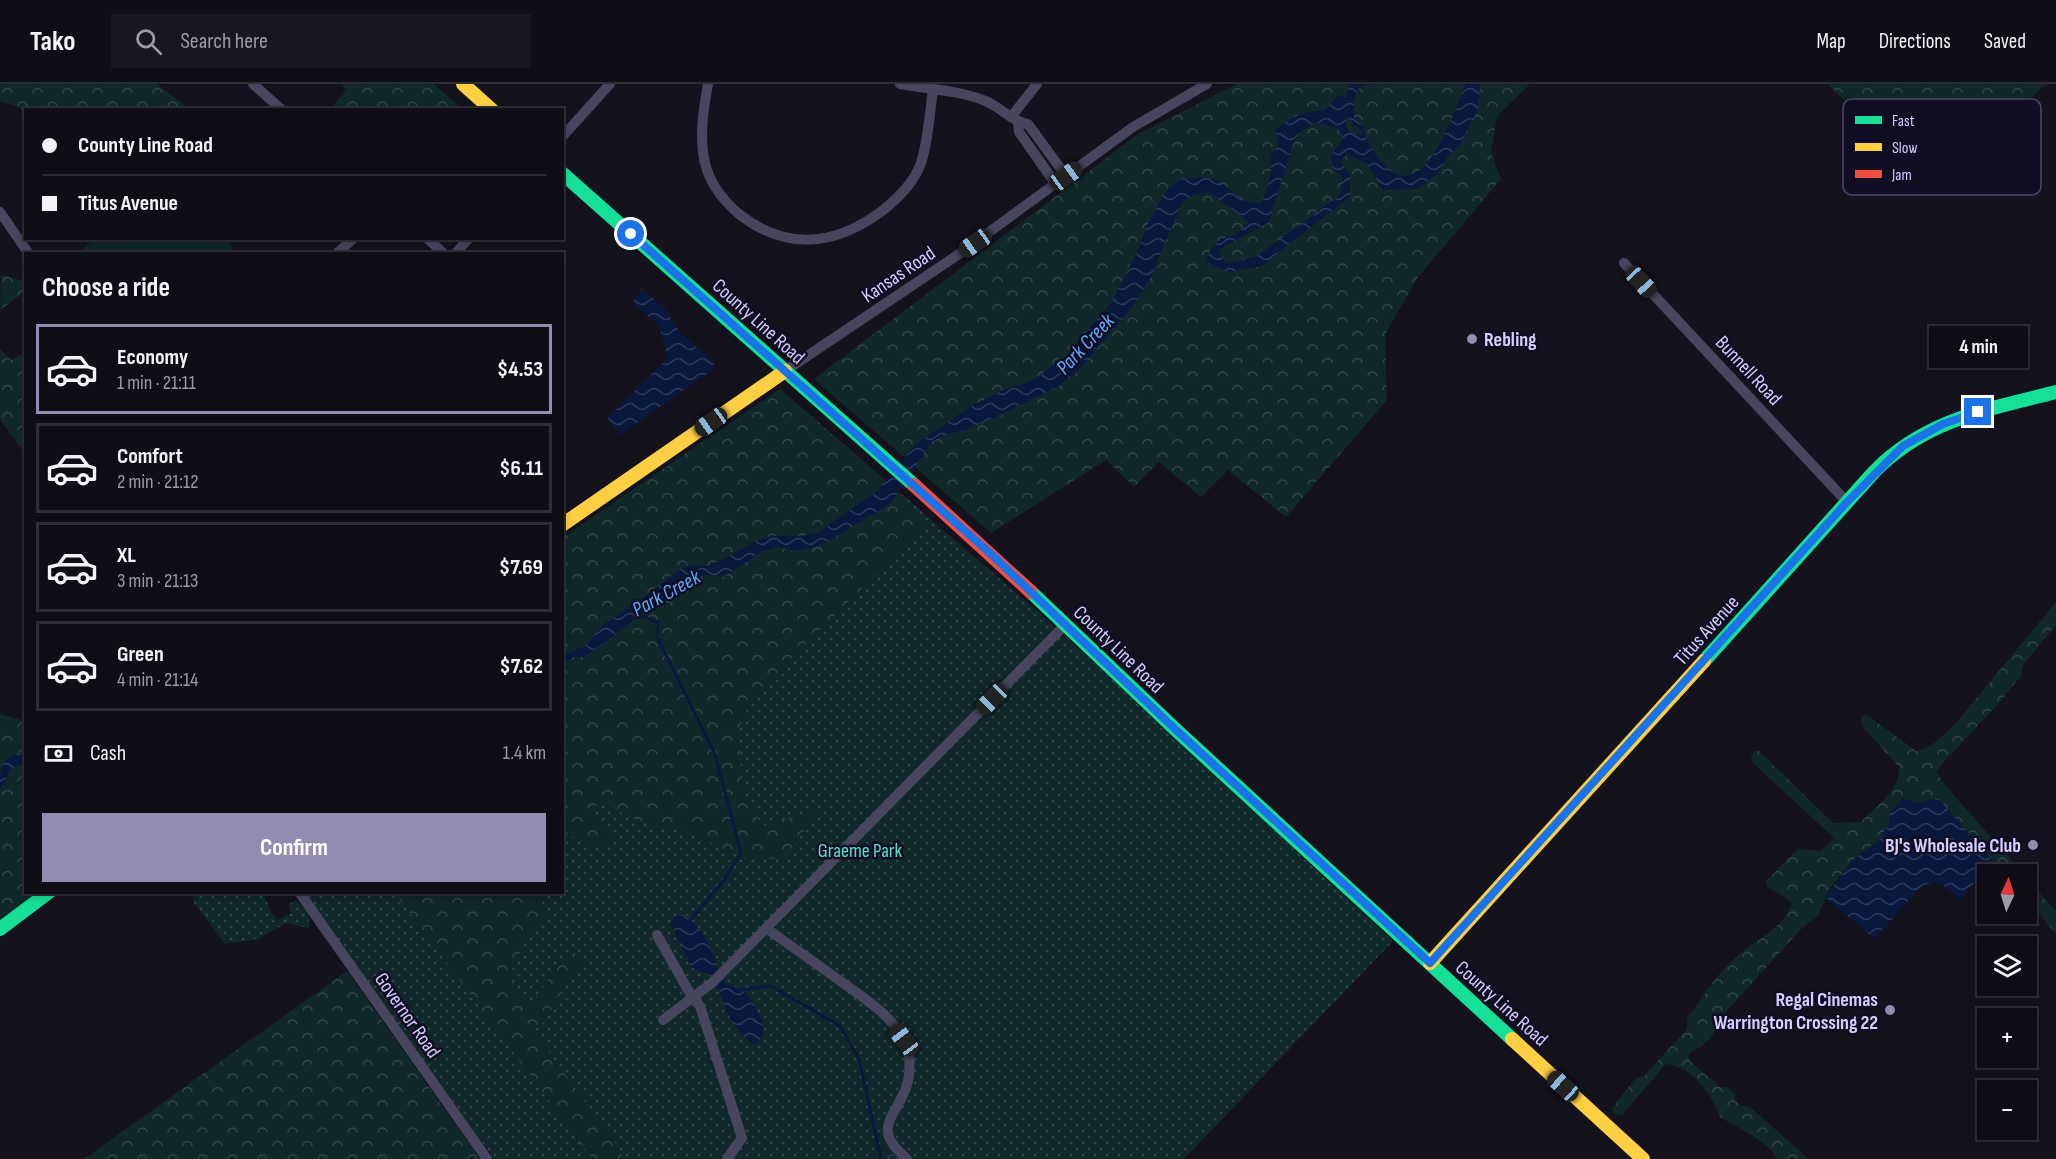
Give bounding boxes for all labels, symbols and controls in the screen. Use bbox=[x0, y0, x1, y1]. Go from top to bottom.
search box bbox=[111, 14, 531, 68]
text: Tako bbox=[30, 25, 75, 58]
icon: search bbox=[132, 25, 165, 58]
text: Search here bbox=[180, 28, 268, 55]
text: Map bbox=[1816, 29, 1846, 54]
text: Directions bbox=[1879, 29, 1951, 54]
text: Saved bbox=[1984, 29, 2026, 54]
legend bbox=[1843, 99, 2041, 195]
text: Fast bbox=[1892, 112, 1915, 131]
text: County Line Road bbox=[78, 132, 213, 159]
text: Slow bbox=[1892, 139, 1917, 158]
car bbox=[1046, 158, 1086, 194]
text: Jam bbox=[1891, 166, 1912, 185]
text: Titus Avenue bbox=[78, 190, 178, 217]
route start bbox=[617, 220, 644, 247]
car bbox=[955, 225, 995, 261]
street label: Kansas Road bbox=[857, 241, 940, 308]
car bbox=[1622, 263, 1660, 301]
text: Choose a ride bbox=[42, 272, 170, 304]
street label: County Line Road bbox=[707, 274, 810, 370]
water label: Park Creek bbox=[1051, 308, 1121, 380]
callout: 4 min bbox=[1928, 325, 2028, 367]
place label: Rebling bbox=[1484, 328, 1537, 352]
street label: Bunnell Road bbox=[1710, 331, 1786, 410]
marker: Rebling bbox=[1465, 332, 1479, 346]
text: 4 min bbox=[1959, 335, 1998, 359]
icon: car bbox=[45, 342, 99, 396]
text: Economy bbox=[117, 344, 188, 371]
text: $4.53 bbox=[497, 356, 543, 383]
text: 1 min · 21:11 bbox=[117, 371, 196, 395]
route end bbox=[1964, 398, 1991, 425]
car bbox=[691, 404, 731, 440]
icon: car bbox=[45, 441, 99, 495]
text: Comfort bbox=[117, 443, 183, 470]
text: $6.11 bbox=[499, 455, 543, 482]
text: 2 min · 21:12 bbox=[117, 470, 198, 494]
icon: car bbox=[45, 540, 99, 594]
text: XL bbox=[117, 542, 136, 569]
text: $7.69 bbox=[499, 554, 543, 581]
water label: Park Creek bbox=[628, 564, 706, 622]
text: 3 min · 21:13 bbox=[117, 569, 198, 593]
street label: Titus Avenue bbox=[1669, 591, 1744, 670]
street label: County Line Road bbox=[1068, 601, 1168, 699]
icon: car bbox=[45, 639, 99, 693]
text: Green bbox=[117, 641, 164, 668]
text: $7.62 bbox=[500, 653, 543, 680]
text: 4 min · 21:14 bbox=[117, 668, 198, 692]
car bbox=[973, 680, 1011, 718]
icon: cash bbox=[42, 737, 75, 770]
text: Cash bbox=[90, 740, 126, 767]
text: 1.4 km bbox=[503, 741, 546, 765]
button: Confirm bbox=[42, 813, 546, 882]
place label: BJ's Wholesale Club bbox=[1885, 834, 2021, 858]
marker: BJ's Wholesale Club bbox=[2026, 838, 2040, 852]
park label: Graeme Park bbox=[818, 839, 903, 863]
north arrow bbox=[1977, 864, 2037, 924]
map controls bbox=[1977, 864, 2037, 1140]
button: layers bbox=[1977, 936, 2037, 996]
street label: County Line Road bbox=[1450, 956, 1553, 1052]
street label: Governor Road bbox=[369, 968, 445, 1063]
place label: Regal Cinemas Warrington Crossing 22 bbox=[1713, 988, 1878, 1035]
marker: Regal Cinemas Warrington Crossing 22 bbox=[1883, 1003, 1897, 1017]
button: + bbox=[1977, 1008, 2037, 1068]
car bbox=[886, 1020, 922, 1060]
car bbox=[1544, 1067, 1582, 1105]
button: − bbox=[1977, 1080, 2037, 1140]

